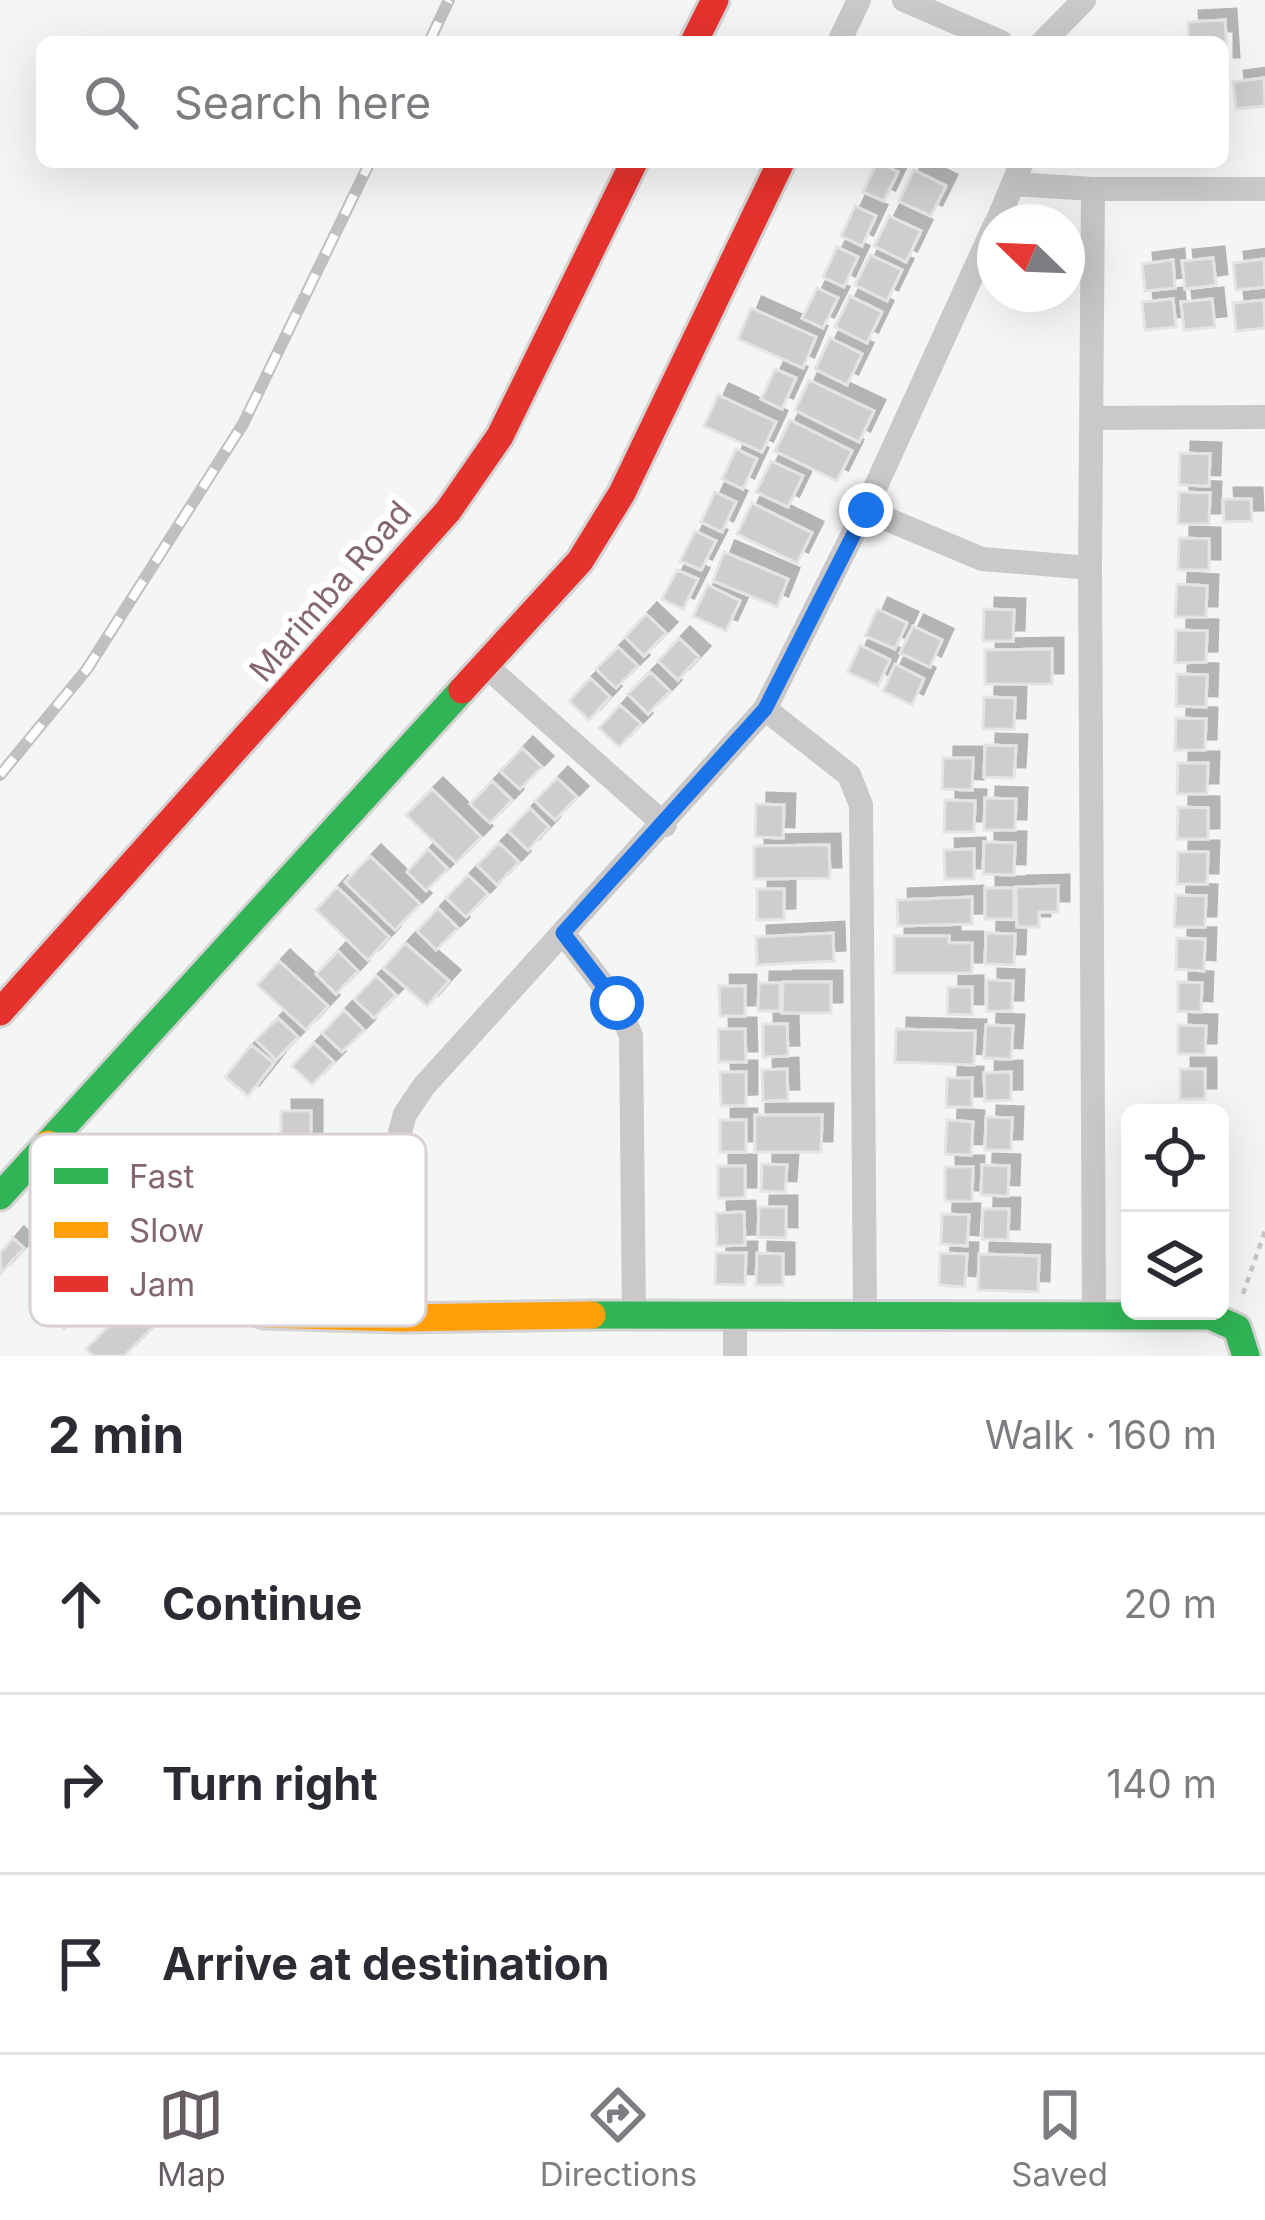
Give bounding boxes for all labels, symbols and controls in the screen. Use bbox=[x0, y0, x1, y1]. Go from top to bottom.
search box bbox=[36, 36, 1229, 168]
icon: search bbox=[78, 69, 144, 135]
text: Search here bbox=[174, 75, 431, 130]
north arrow bbox=[977, 204, 1085, 312]
route end bbox=[839, 483, 893, 537]
street label: Marimba Road bbox=[241, 493, 419, 689]
route start bbox=[590, 976, 644, 1030]
map controls bbox=[1121, 1104, 1229, 1320]
button: locate bbox=[1121, 1104, 1229, 1212]
legend bbox=[30, 1134, 426, 1326]
text: Fast bbox=[129, 1156, 195, 1196]
text: Slow bbox=[129, 1210, 204, 1250]
button: layers bbox=[1121, 1212, 1229, 1320]
text: Jam bbox=[129, 1264, 195, 1304]
text: 2 min bbox=[48, 1404, 184, 1465]
text: Walk · 160 m bbox=[985, 1411, 1217, 1458]
icon: ahead bbox=[48, 1571, 114, 1637]
text: Continue bbox=[162, 1576, 362, 1631]
text: 20 m bbox=[1123, 1580, 1217, 1627]
icon: right bbox=[48, 1751, 114, 1817]
text: Turn right bbox=[162, 1756, 378, 1811]
text: 140 m bbox=[1106, 1760, 1217, 1807]
icon: arrive bbox=[48, 1931, 114, 1997]
text: Arrive at destination bbox=[162, 1936, 609, 1991]
tab: Map bbox=[157, 2082, 226, 2194]
tab: Directions bbox=[540, 2082, 697, 2194]
tab: Saved bbox=[1011, 2082, 1108, 2194]

